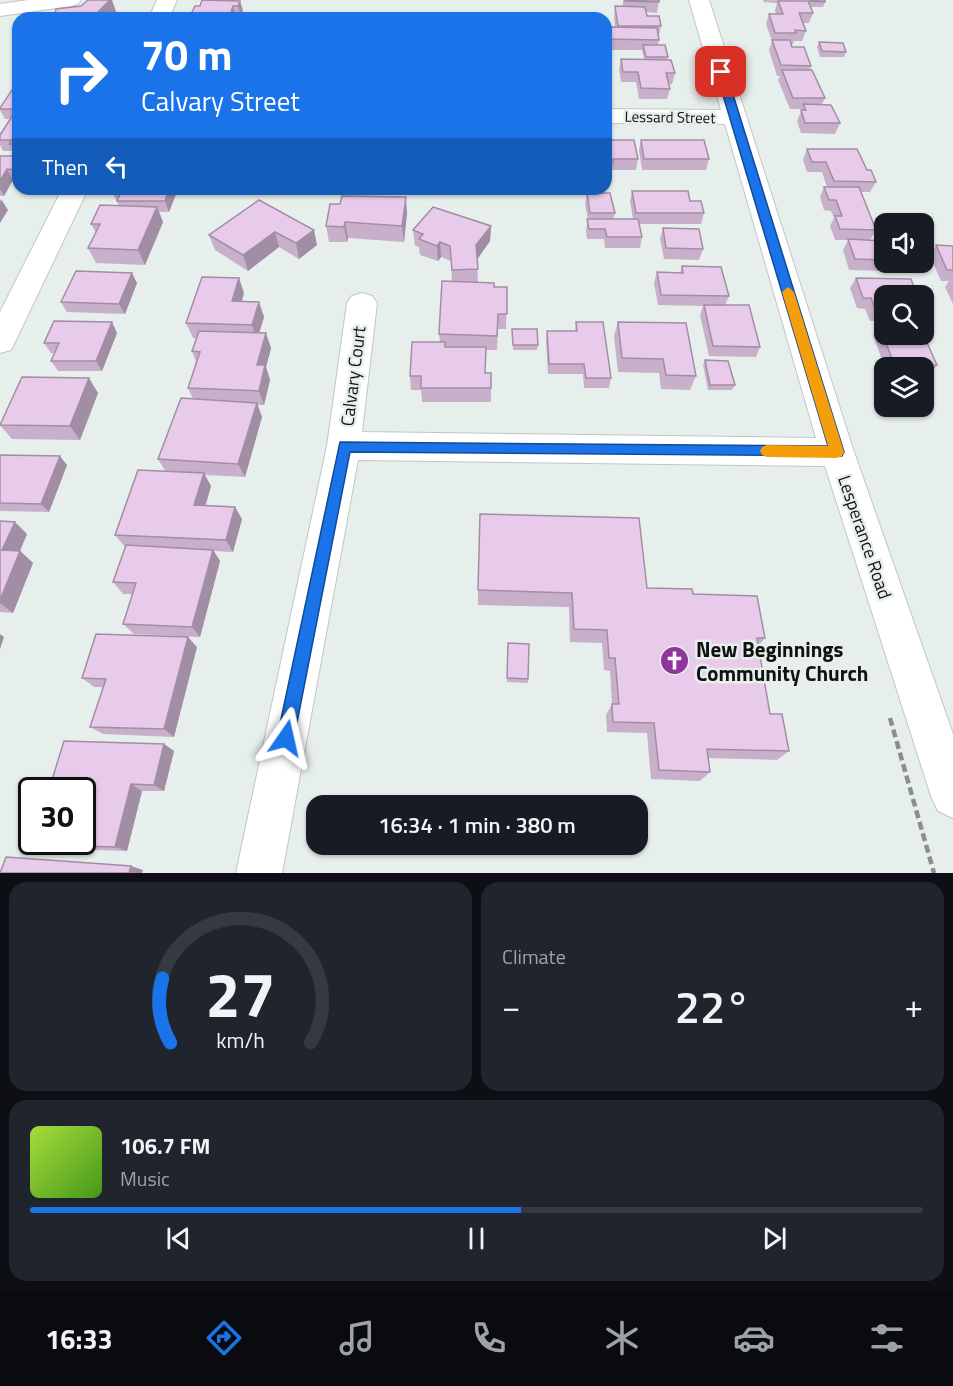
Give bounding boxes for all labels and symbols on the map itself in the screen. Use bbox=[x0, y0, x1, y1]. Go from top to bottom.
pin bbox=[695, 46, 746, 97]
street label: Lessard Street bbox=[624, 105, 716, 129]
street label: Calvary Court bbox=[333, 324, 373, 428]
street label: Lesperance Road bbox=[831, 472, 899, 602]
place label: New Beginnings Community Church bbox=[696, 633, 868, 689]
church icon: New Beginnings Community Church bbox=[659, 645, 691, 677]
position arrow bbox=[254, 706, 318, 770]
speed limit sign: 30 bbox=[18, 777, 96, 855]

